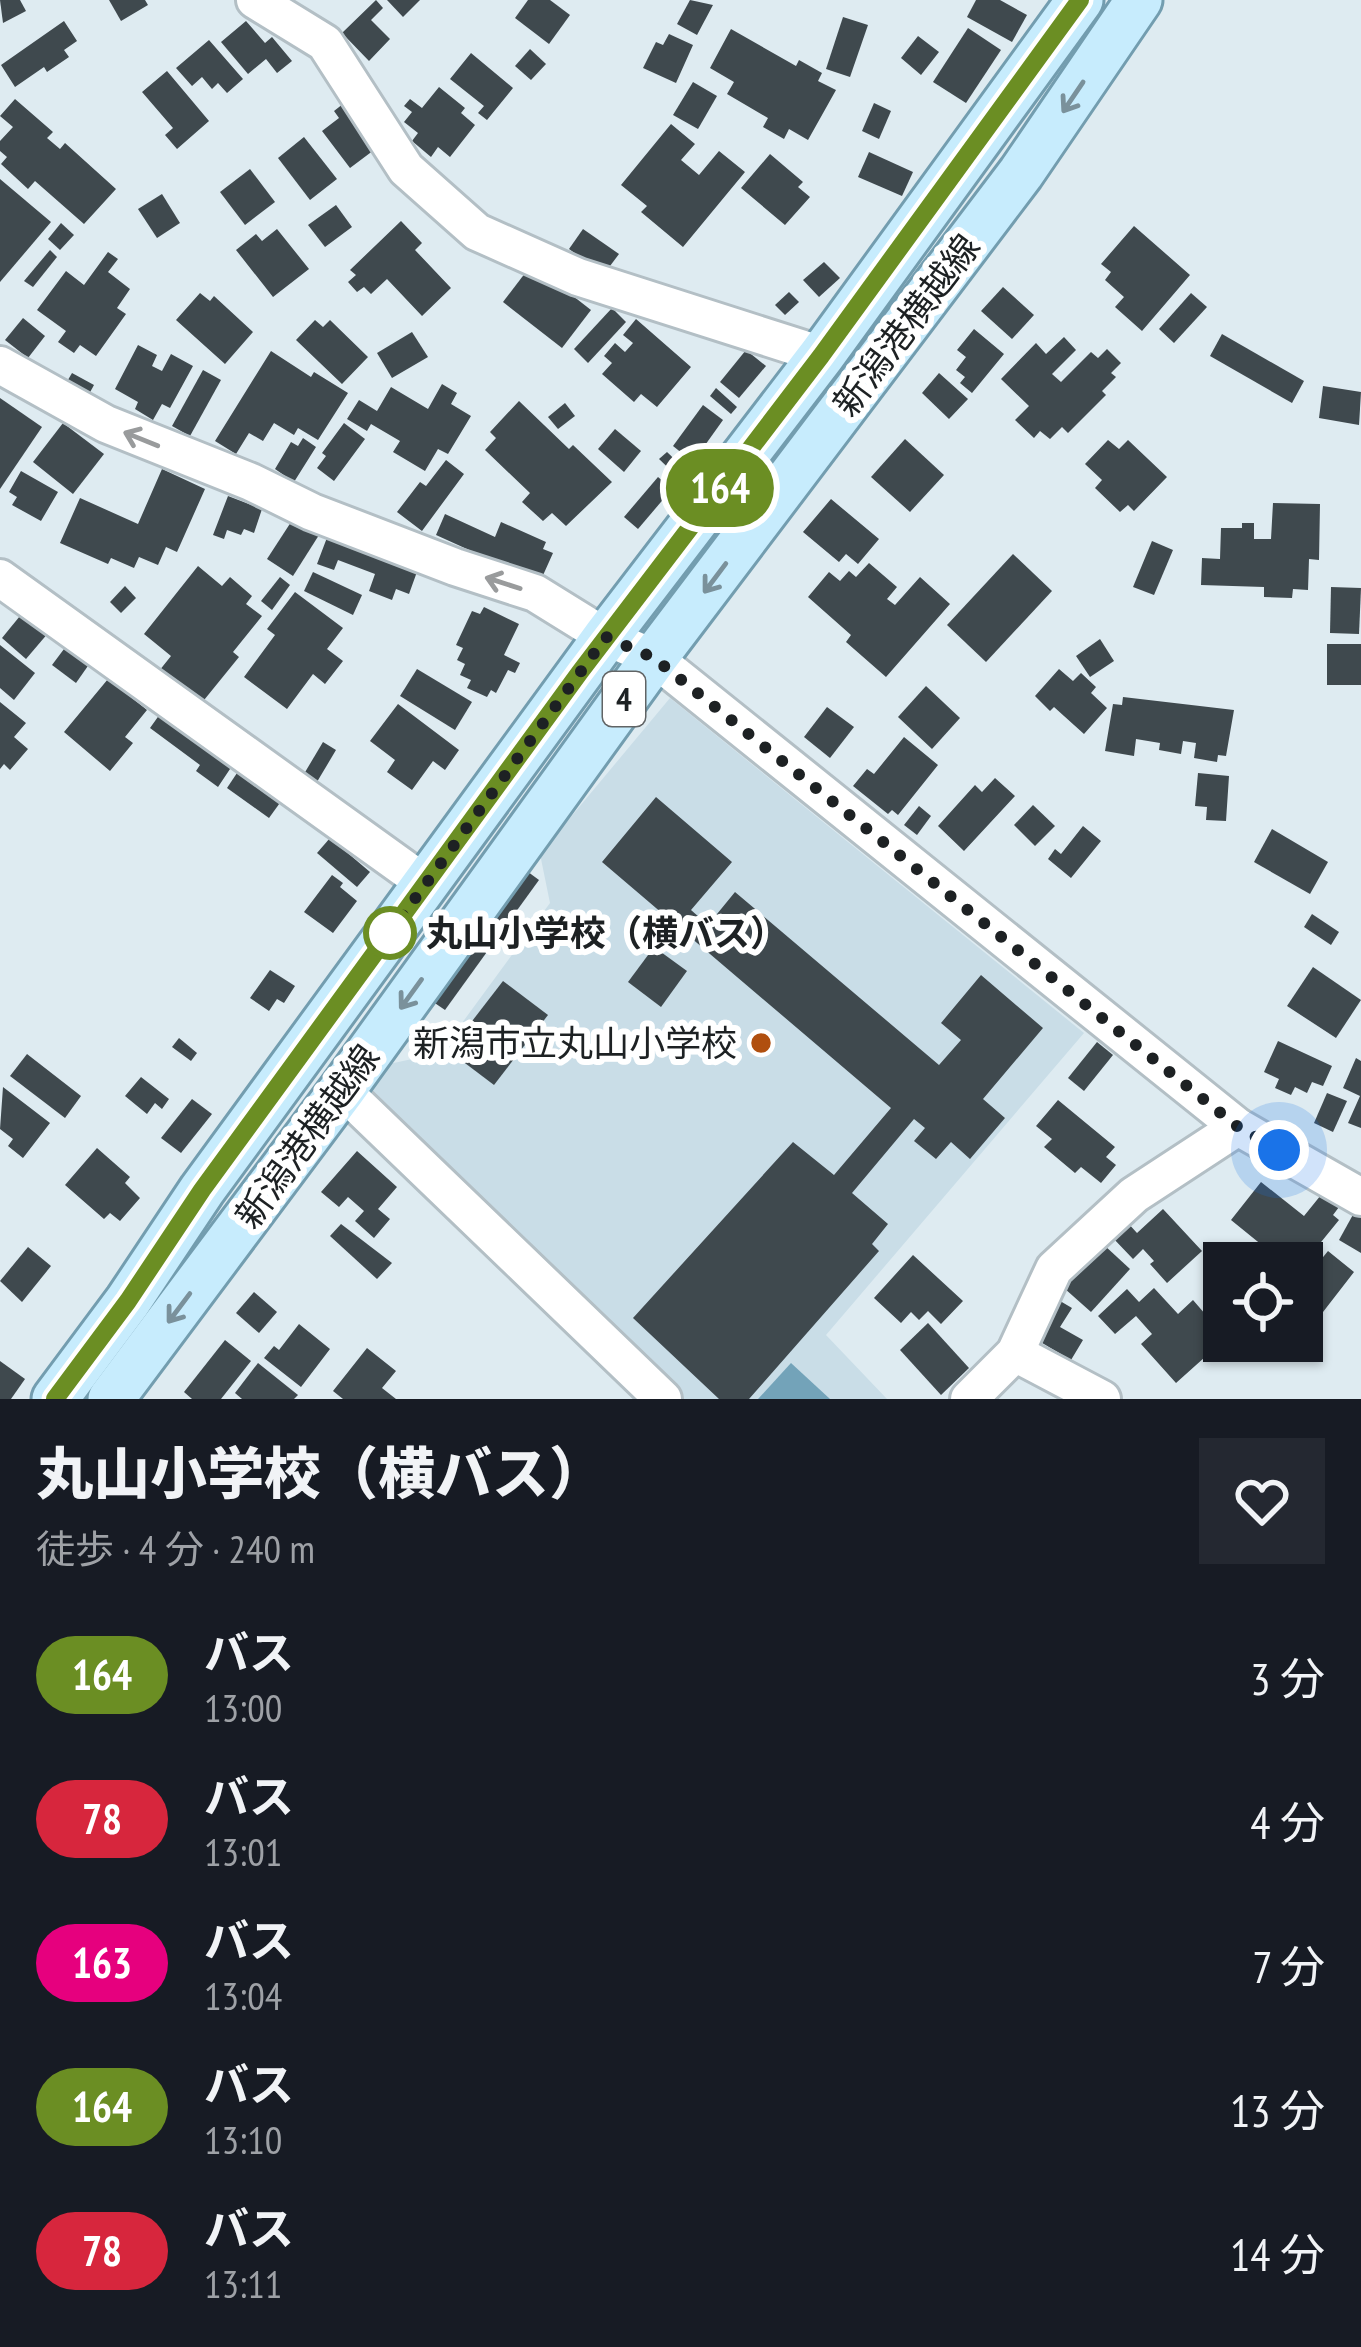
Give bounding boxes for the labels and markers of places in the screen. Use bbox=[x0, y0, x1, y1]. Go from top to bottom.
marker: 丸山小学校（横バス） bbox=[365, 908, 415, 958]
place label: 丸山小学校（横バス） bbox=[426, 909, 786, 956]
place label: 新潟市立丸山小学校 bbox=[413, 1019, 737, 1066]
marker: 新潟市立丸山小学校 bbox=[748, 1030, 774, 1056]

